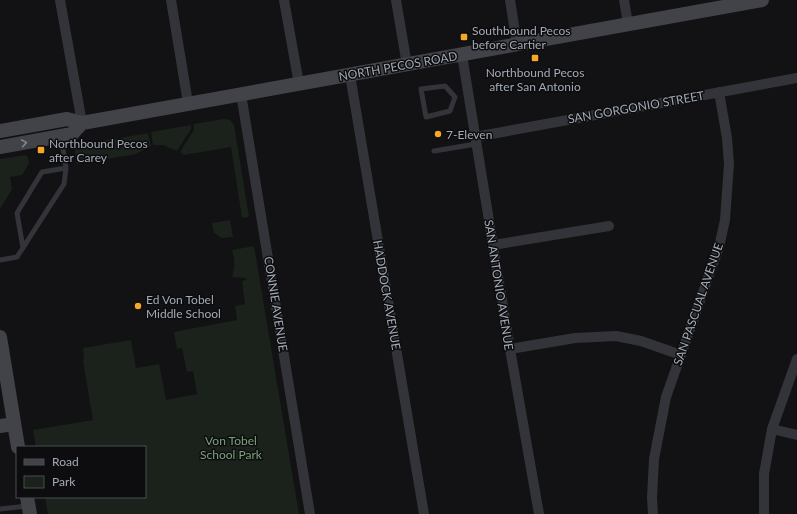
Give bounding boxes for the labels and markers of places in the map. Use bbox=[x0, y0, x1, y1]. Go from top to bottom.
place label: Southbound Pecos before Cartier bbox=[472, 23, 571, 52]
marker: Southbound Pecos before Cartier bbox=[459, 32, 469, 42]
marker: Northbound Pecos after San Antonio bbox=[530, 53, 540, 63]
place label: Northbound Pecos after San Antonio bbox=[486, 65, 584, 94]
place label: 7-Eleven bbox=[446, 127, 492, 142]
marker: 7-Eleven bbox=[433, 129, 443, 139]
place label: Northbound Pecos after Carey bbox=[49, 136, 148, 165]
marker: Northbound Pecos after Carey bbox=[36, 145, 46, 155]
place label: Ed Von Tobel Middle School bbox=[146, 292, 221, 321]
marker: Ed Von Tobel Middle School bbox=[133, 301, 143, 311]

